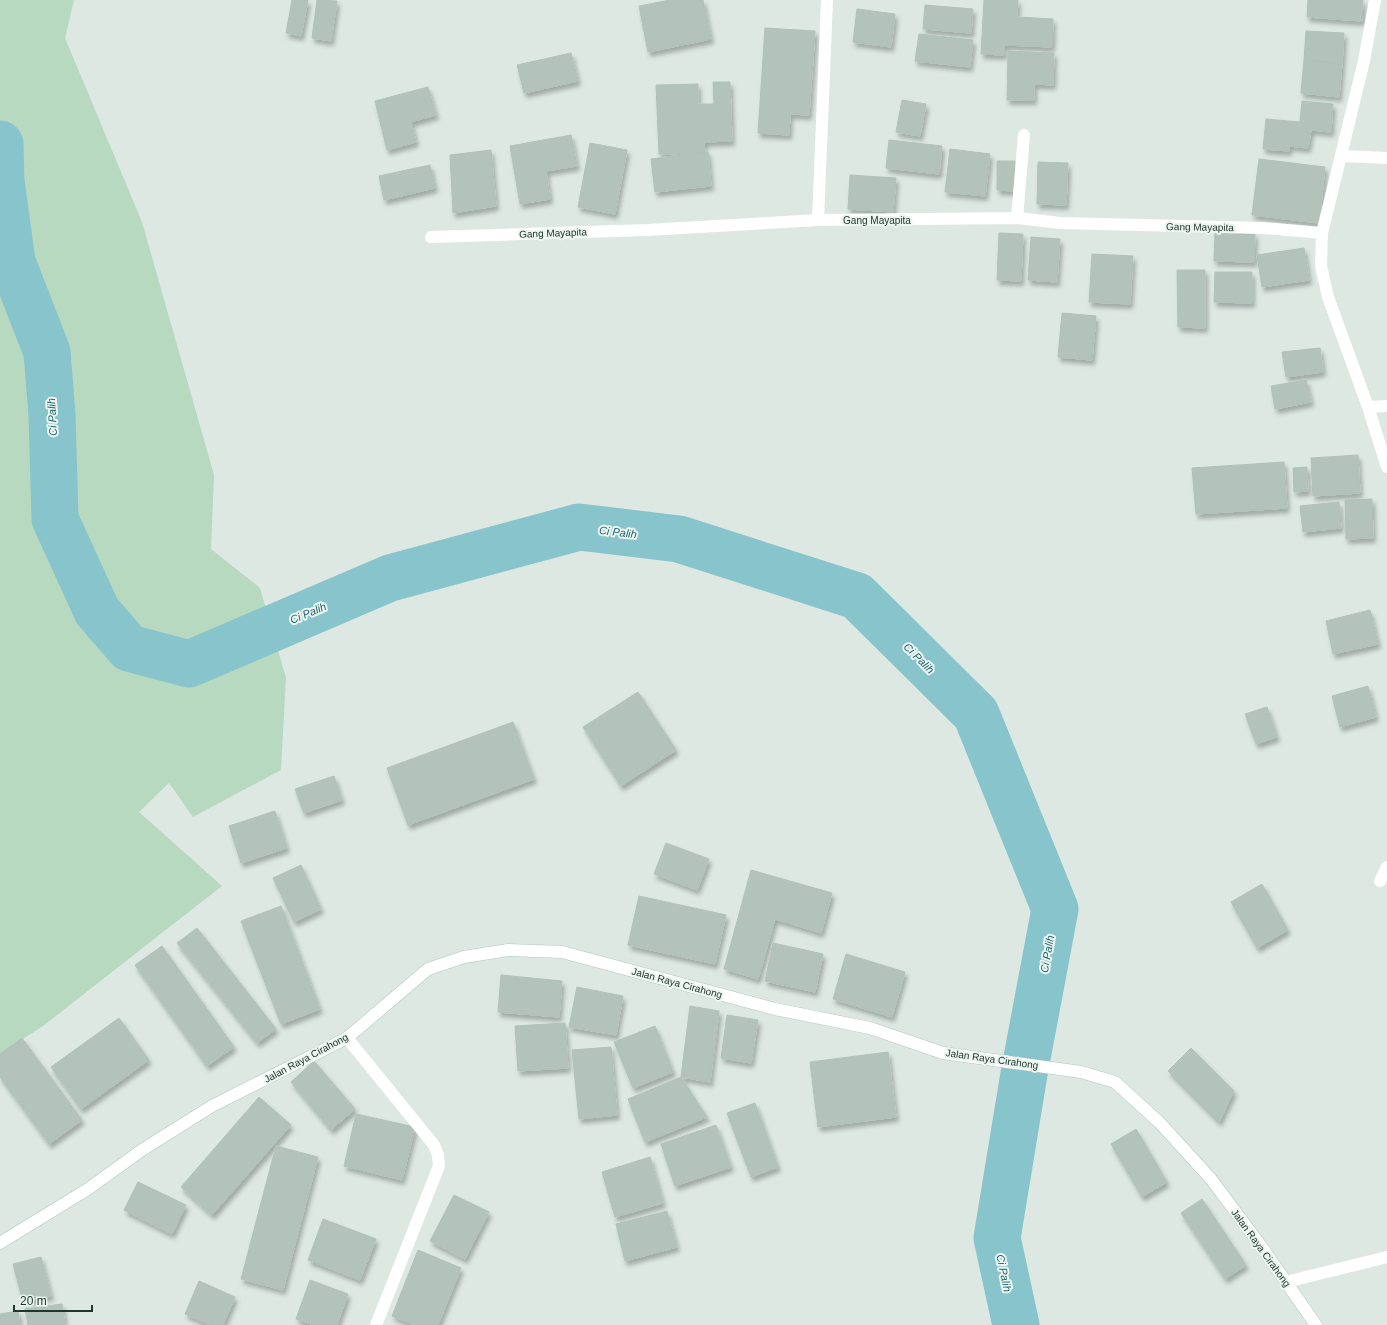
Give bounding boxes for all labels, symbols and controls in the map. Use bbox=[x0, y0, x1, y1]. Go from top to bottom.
street label: Gang Mayapita bbox=[843, 215, 911, 226]
street label: Gang Mayapita bbox=[1166, 221, 1234, 233]
street label: Gang Mayapita bbox=[519, 226, 588, 240]
water label: Ci Palih bbox=[45, 398, 59, 436]
water label: Ci Palih bbox=[598, 524, 638, 540]
water label: Ci Palih bbox=[288, 600, 328, 626]
water label: Ci Palih bbox=[901, 640, 937, 676]
water label: Ci Palih bbox=[1038, 934, 1056, 974]
street label: Jalan Raya Cirahong bbox=[630, 966, 724, 1000]
street label: Jalan Raya Cirahong bbox=[262, 1031, 350, 1085]
street label: Jalan Raya Cirahong bbox=[945, 1047, 1039, 1071]
street label: Jalan Raya Cirahong bbox=[1229, 1207, 1293, 1289]
water label: Ci Palih bbox=[994, 1253, 1014, 1293]
scale bar bbox=[14, 1287, 92, 1313]
text: 20 m bbox=[20, 1294, 47, 1308]

